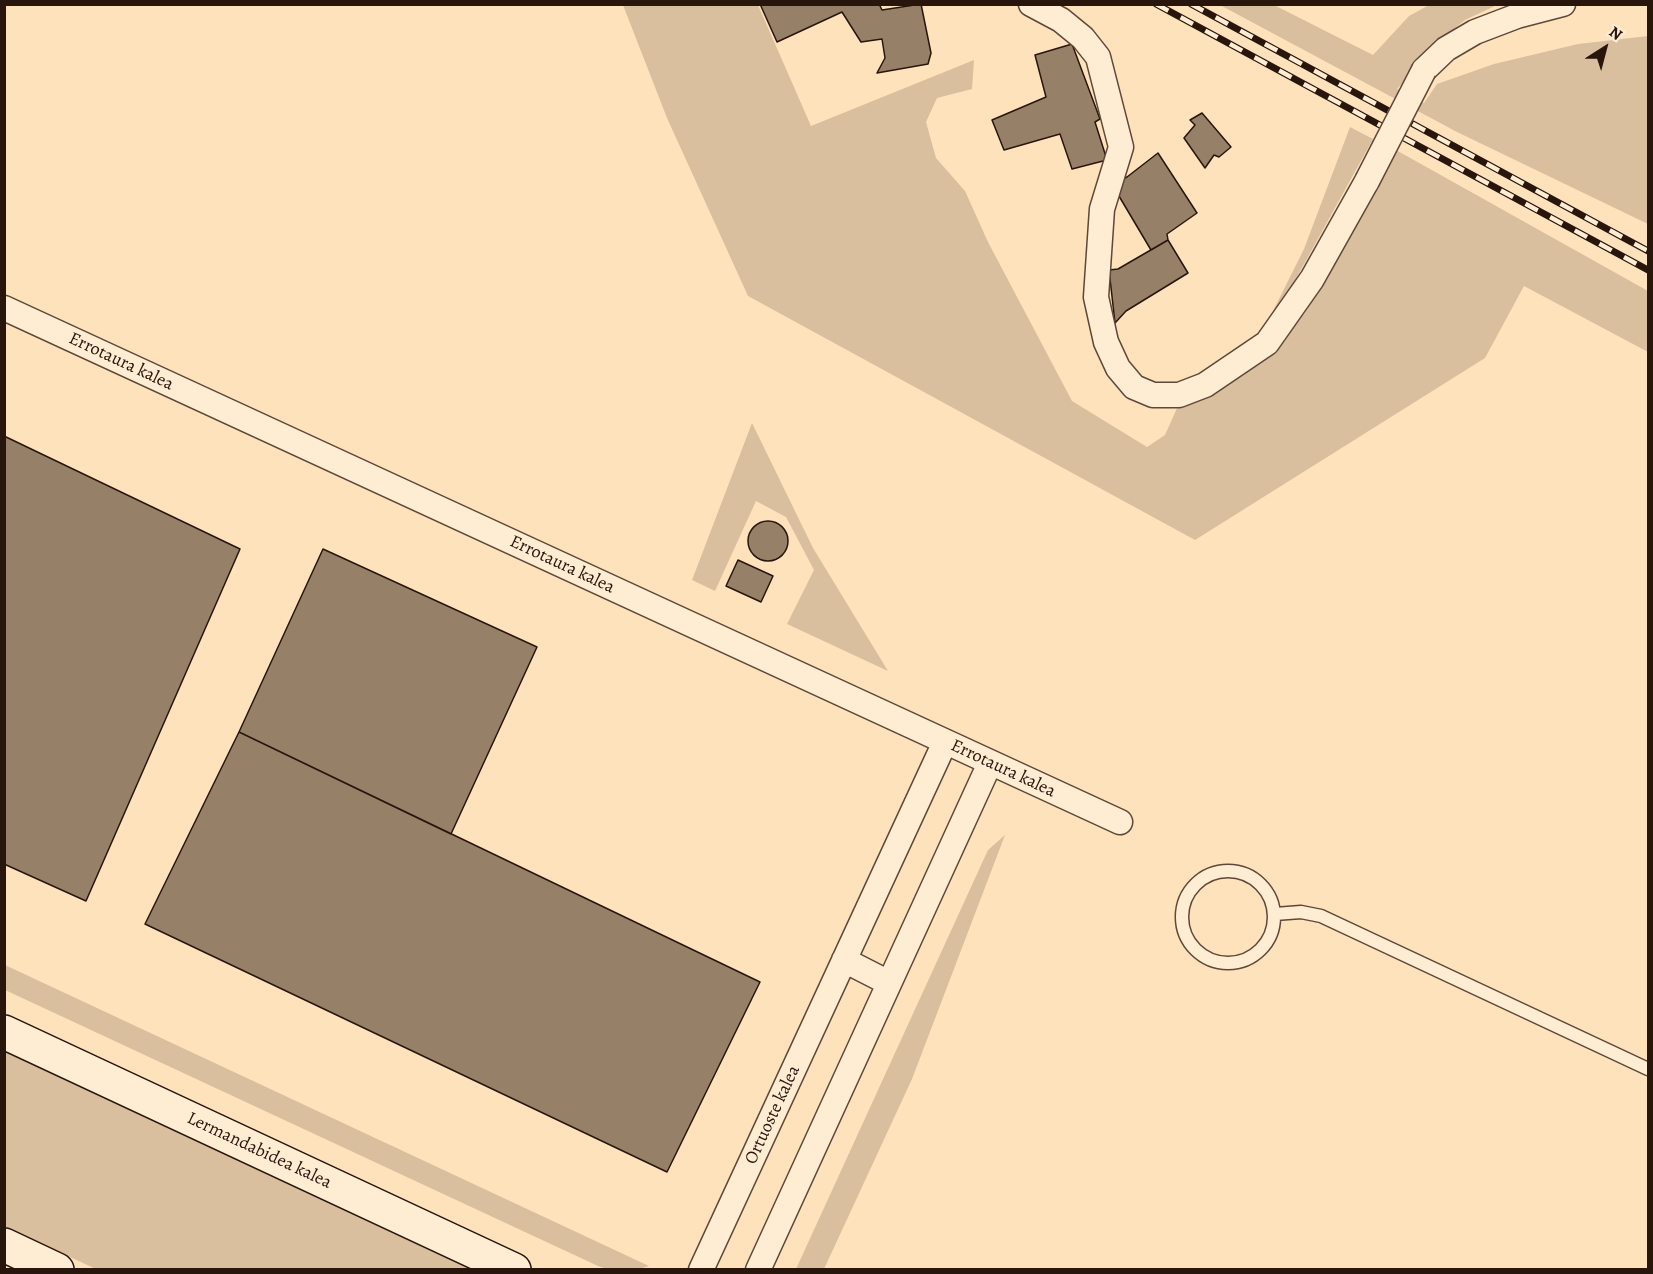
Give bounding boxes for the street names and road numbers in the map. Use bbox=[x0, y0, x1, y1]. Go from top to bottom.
street label: Errotaura kalea bbox=[65, 328, 177, 396]
street label: Errotaura kalea bbox=[506, 531, 618, 599]
street label: Errotaura kalea bbox=[947, 735, 1059, 803]
street label: Ortuoste kalea bbox=[741, 1062, 805, 1168]
street label: Lermandabidea kalea bbox=[183, 1108, 335, 1194]

